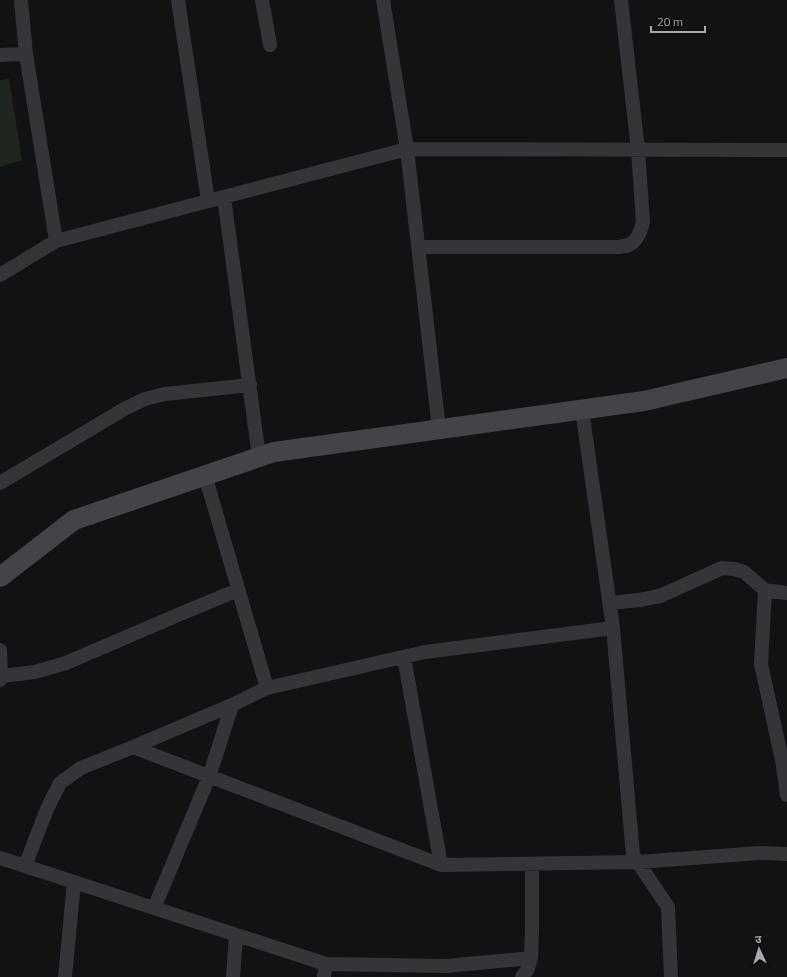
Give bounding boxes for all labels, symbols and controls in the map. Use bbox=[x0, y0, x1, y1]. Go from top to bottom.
scale bar bbox=[651, 8, 705, 34]
text: 20 m bbox=[657, 12, 683, 31]
north arrow bbox=[739, 929, 779, 969]
text: उ bbox=[755, 931, 763, 947]

